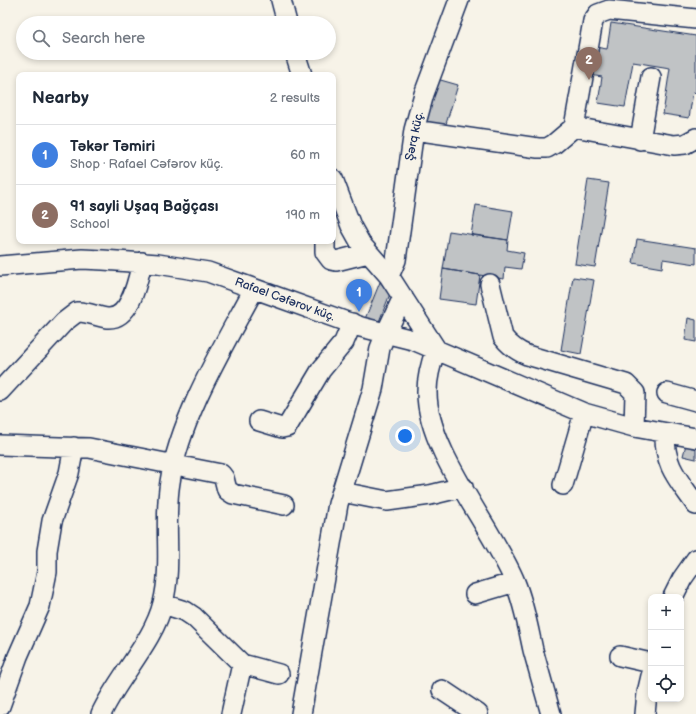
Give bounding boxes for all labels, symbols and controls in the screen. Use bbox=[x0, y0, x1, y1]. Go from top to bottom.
search box bbox=[16, 16, 336, 60]
icon: search bbox=[30, 27, 52, 49]
text: Search here bbox=[62, 29, 145, 48]
pin: 2 bbox=[576, 47, 602, 80]
text: Nearby bbox=[32, 88, 89, 108]
text: 2 results bbox=[270, 90, 320, 106]
street label: Şərq küç. bbox=[402, 110, 427, 162]
text: Təkər Təmiri bbox=[70, 137, 155, 156]
text: 1 bbox=[42, 147, 48, 163]
text: 60 m bbox=[290, 147, 320, 163]
text: Shop · Rafael Cəfərov küç. bbox=[70, 156, 223, 172]
text: 91 sayli Uşaq Bağçası bbox=[70, 197, 218, 216]
text: 2 bbox=[41, 207, 49, 223]
text: 190 m bbox=[286, 207, 320, 223]
text: School bbox=[70, 216, 110, 232]
street label: Rafael Cəfərov küç. bbox=[233, 274, 337, 325]
pin: 1 bbox=[346, 279, 372, 312]
your location bbox=[395, 426, 415, 446]
map controls bbox=[648, 594, 684, 702]
button: + bbox=[648, 594, 684, 630]
button: − bbox=[648, 630, 684, 666]
button: locate bbox=[648, 666, 684, 702]

